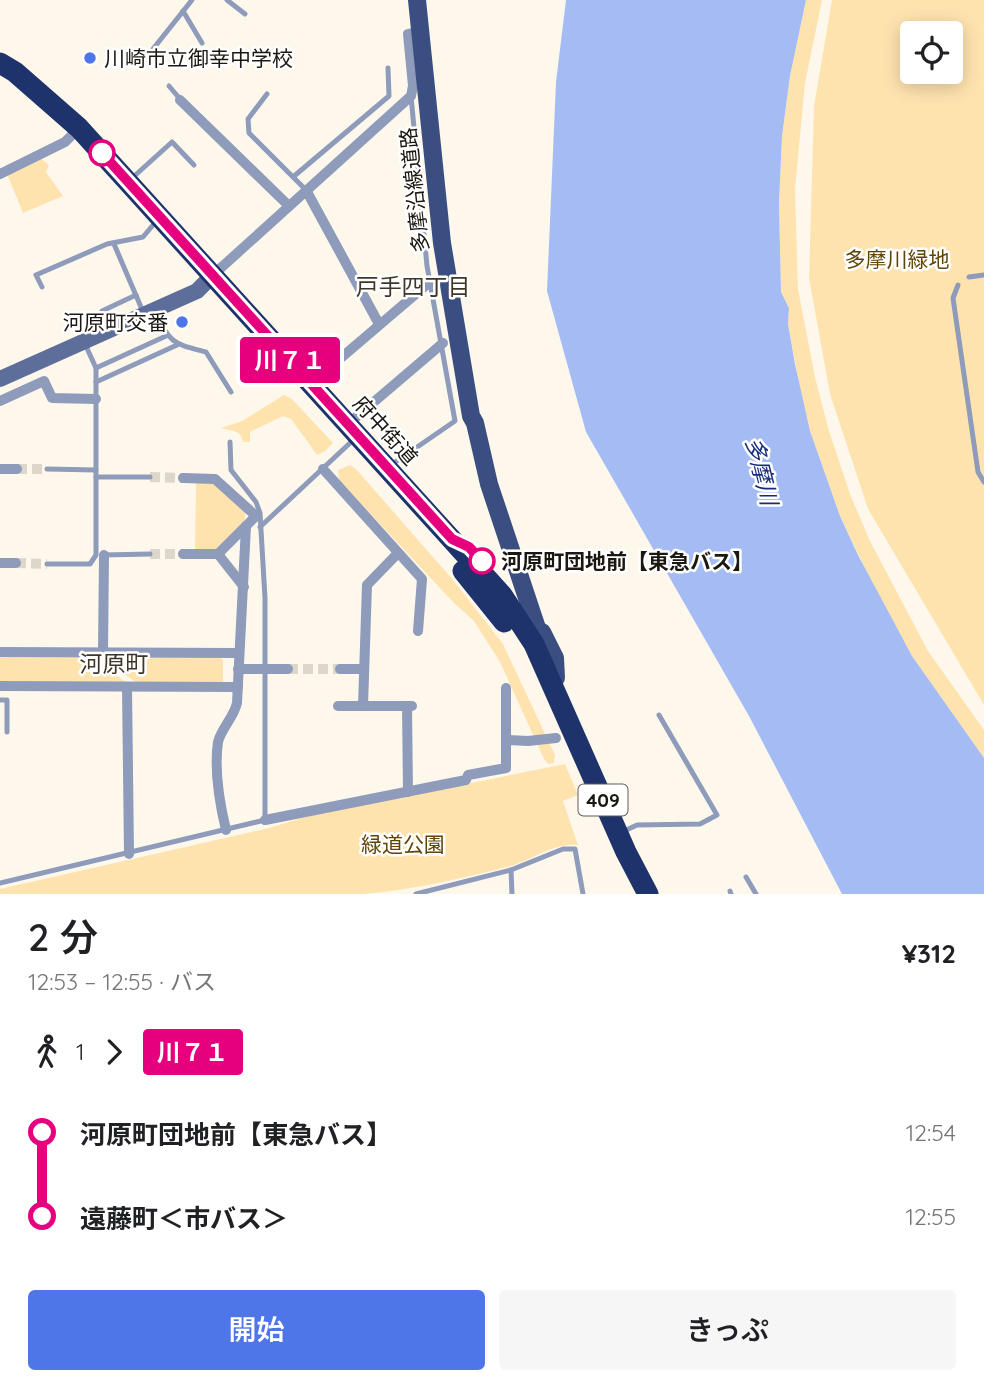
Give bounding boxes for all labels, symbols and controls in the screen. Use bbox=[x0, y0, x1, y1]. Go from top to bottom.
map controls bbox=[900, 21, 963, 84]
button: locate bbox=[900, 21, 963, 84]
place label: 川崎市立御幸中学校 bbox=[104, 45, 293, 71]
marker: 川崎市立御幸中学校 bbox=[82, 50, 98, 66]
street label: 多摩沿線道路 bbox=[394, 126, 434, 254]
unlabelled marker bbox=[89, 140, 115, 166]
park label: 多摩川緑地 bbox=[845, 246, 950, 272]
district label: 戸手四丁目 bbox=[356, 272, 471, 301]
place label: 河原町交番 bbox=[63, 309, 168, 335]
marker: 河原町交番 bbox=[174, 314, 190, 330]
line badge: 川７１ bbox=[250, 337, 330, 383]
text: 川７１ bbox=[254, 345, 326, 375]
street label: 府中街道 bbox=[348, 390, 424, 470]
water label: 多摩川 bbox=[740, 434, 785, 511]
marker: 河原町団地前【東急バス】 bbox=[469, 548, 495, 574]
place label: 河原町団地前【東急バス】 bbox=[501, 548, 753, 574]
district label: 河原町 bbox=[80, 649, 149, 678]
road number: 409 bbox=[578, 785, 628, 816]
park label: 緑道公園 bbox=[361, 831, 445, 857]
text: 2 分 bbox=[28, 913, 98, 961]
text: ¥312 bbox=[902, 937, 956, 970]
text: 12:53 – 12:55 · バス bbox=[28, 967, 216, 996]
icon: walk bbox=[28, 1033, 66, 1071]
icon: forward bbox=[95, 1033, 133, 1071]
text: 1 bbox=[76, 1037, 85, 1066]
text: 川７１ bbox=[157, 1037, 229, 1067]
text: 河原町団地前【東急バス】 bbox=[80, 1118, 392, 1151]
text: 12:54 bbox=[906, 1118, 956, 1147]
text: 遠藤町＜市バス＞ bbox=[80, 1202, 288, 1235]
text: 12:55 bbox=[905, 1202, 956, 1231]
button: 開始 bbox=[28, 1290, 485, 1370]
button: きっぷ bbox=[499, 1290, 956, 1370]

